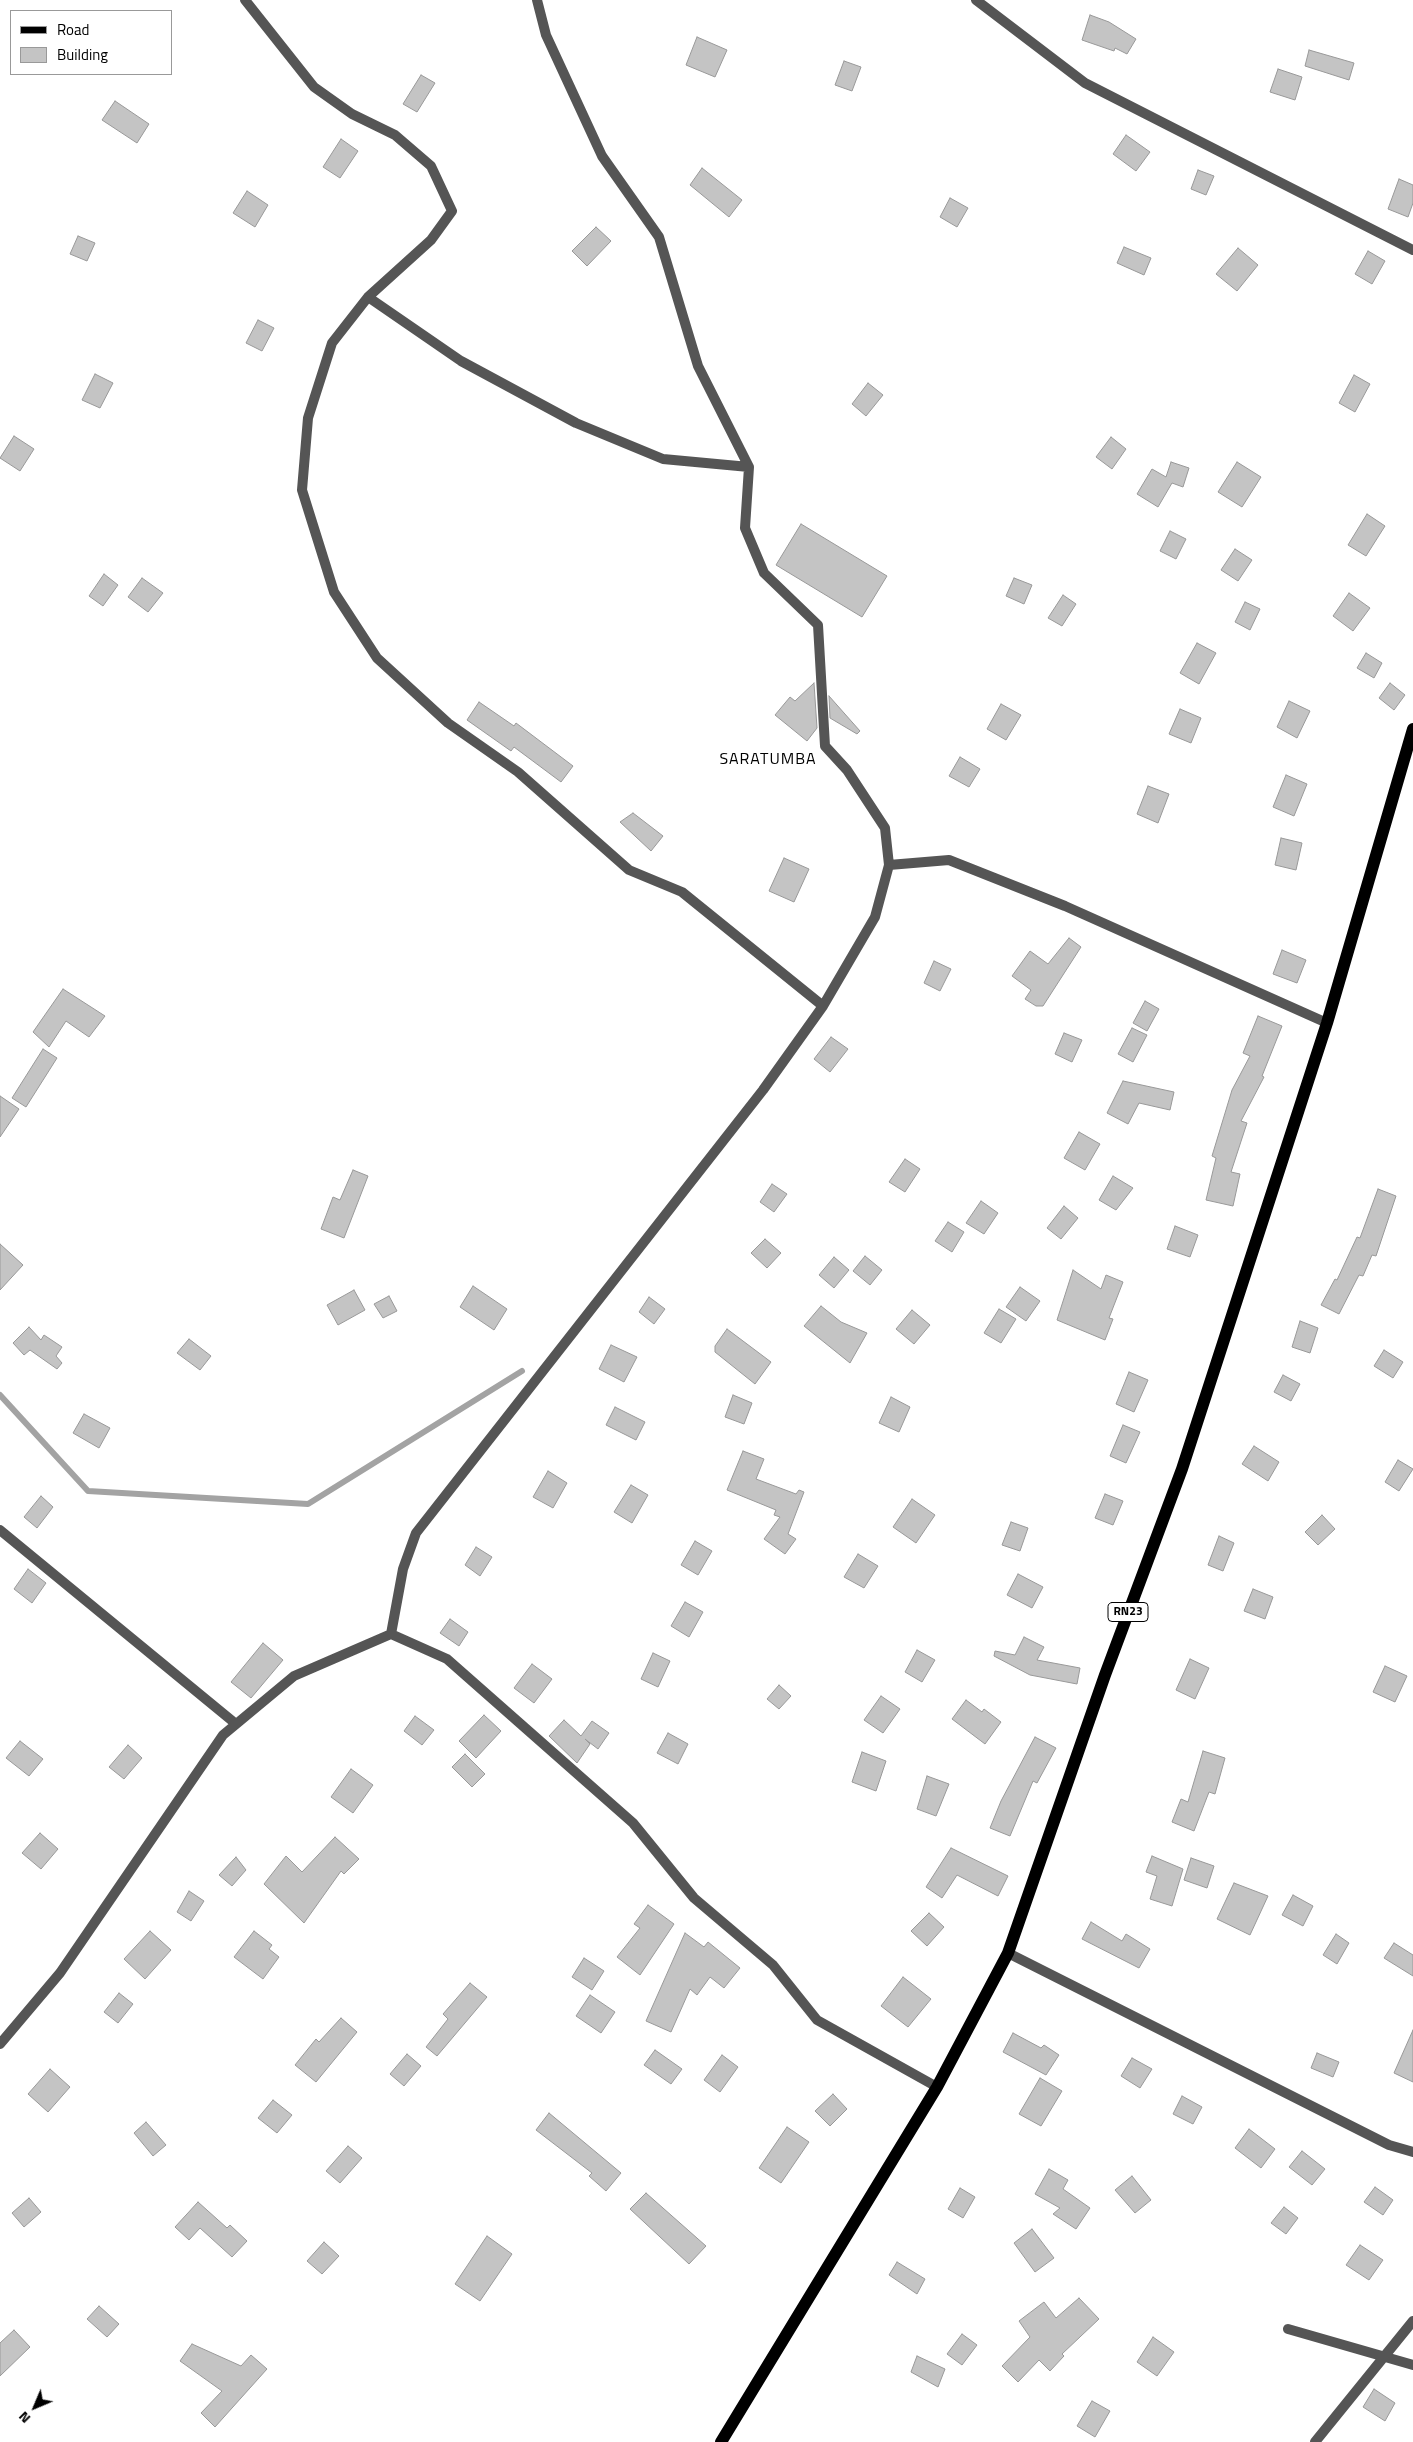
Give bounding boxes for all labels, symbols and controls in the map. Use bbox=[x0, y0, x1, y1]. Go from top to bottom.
legend bbox=[10, 10, 172, 75]
text: Road bbox=[57, 18, 89, 41]
text: Building bbox=[57, 43, 108, 66]
district label: SARATUMBA bbox=[718, 750, 818, 770]
road number: RN23 bbox=[1108, 1602, 1148, 1621]
north arrow bbox=[10, 2382, 60, 2432]
text: N bbox=[13, 2407, 35, 2429]

